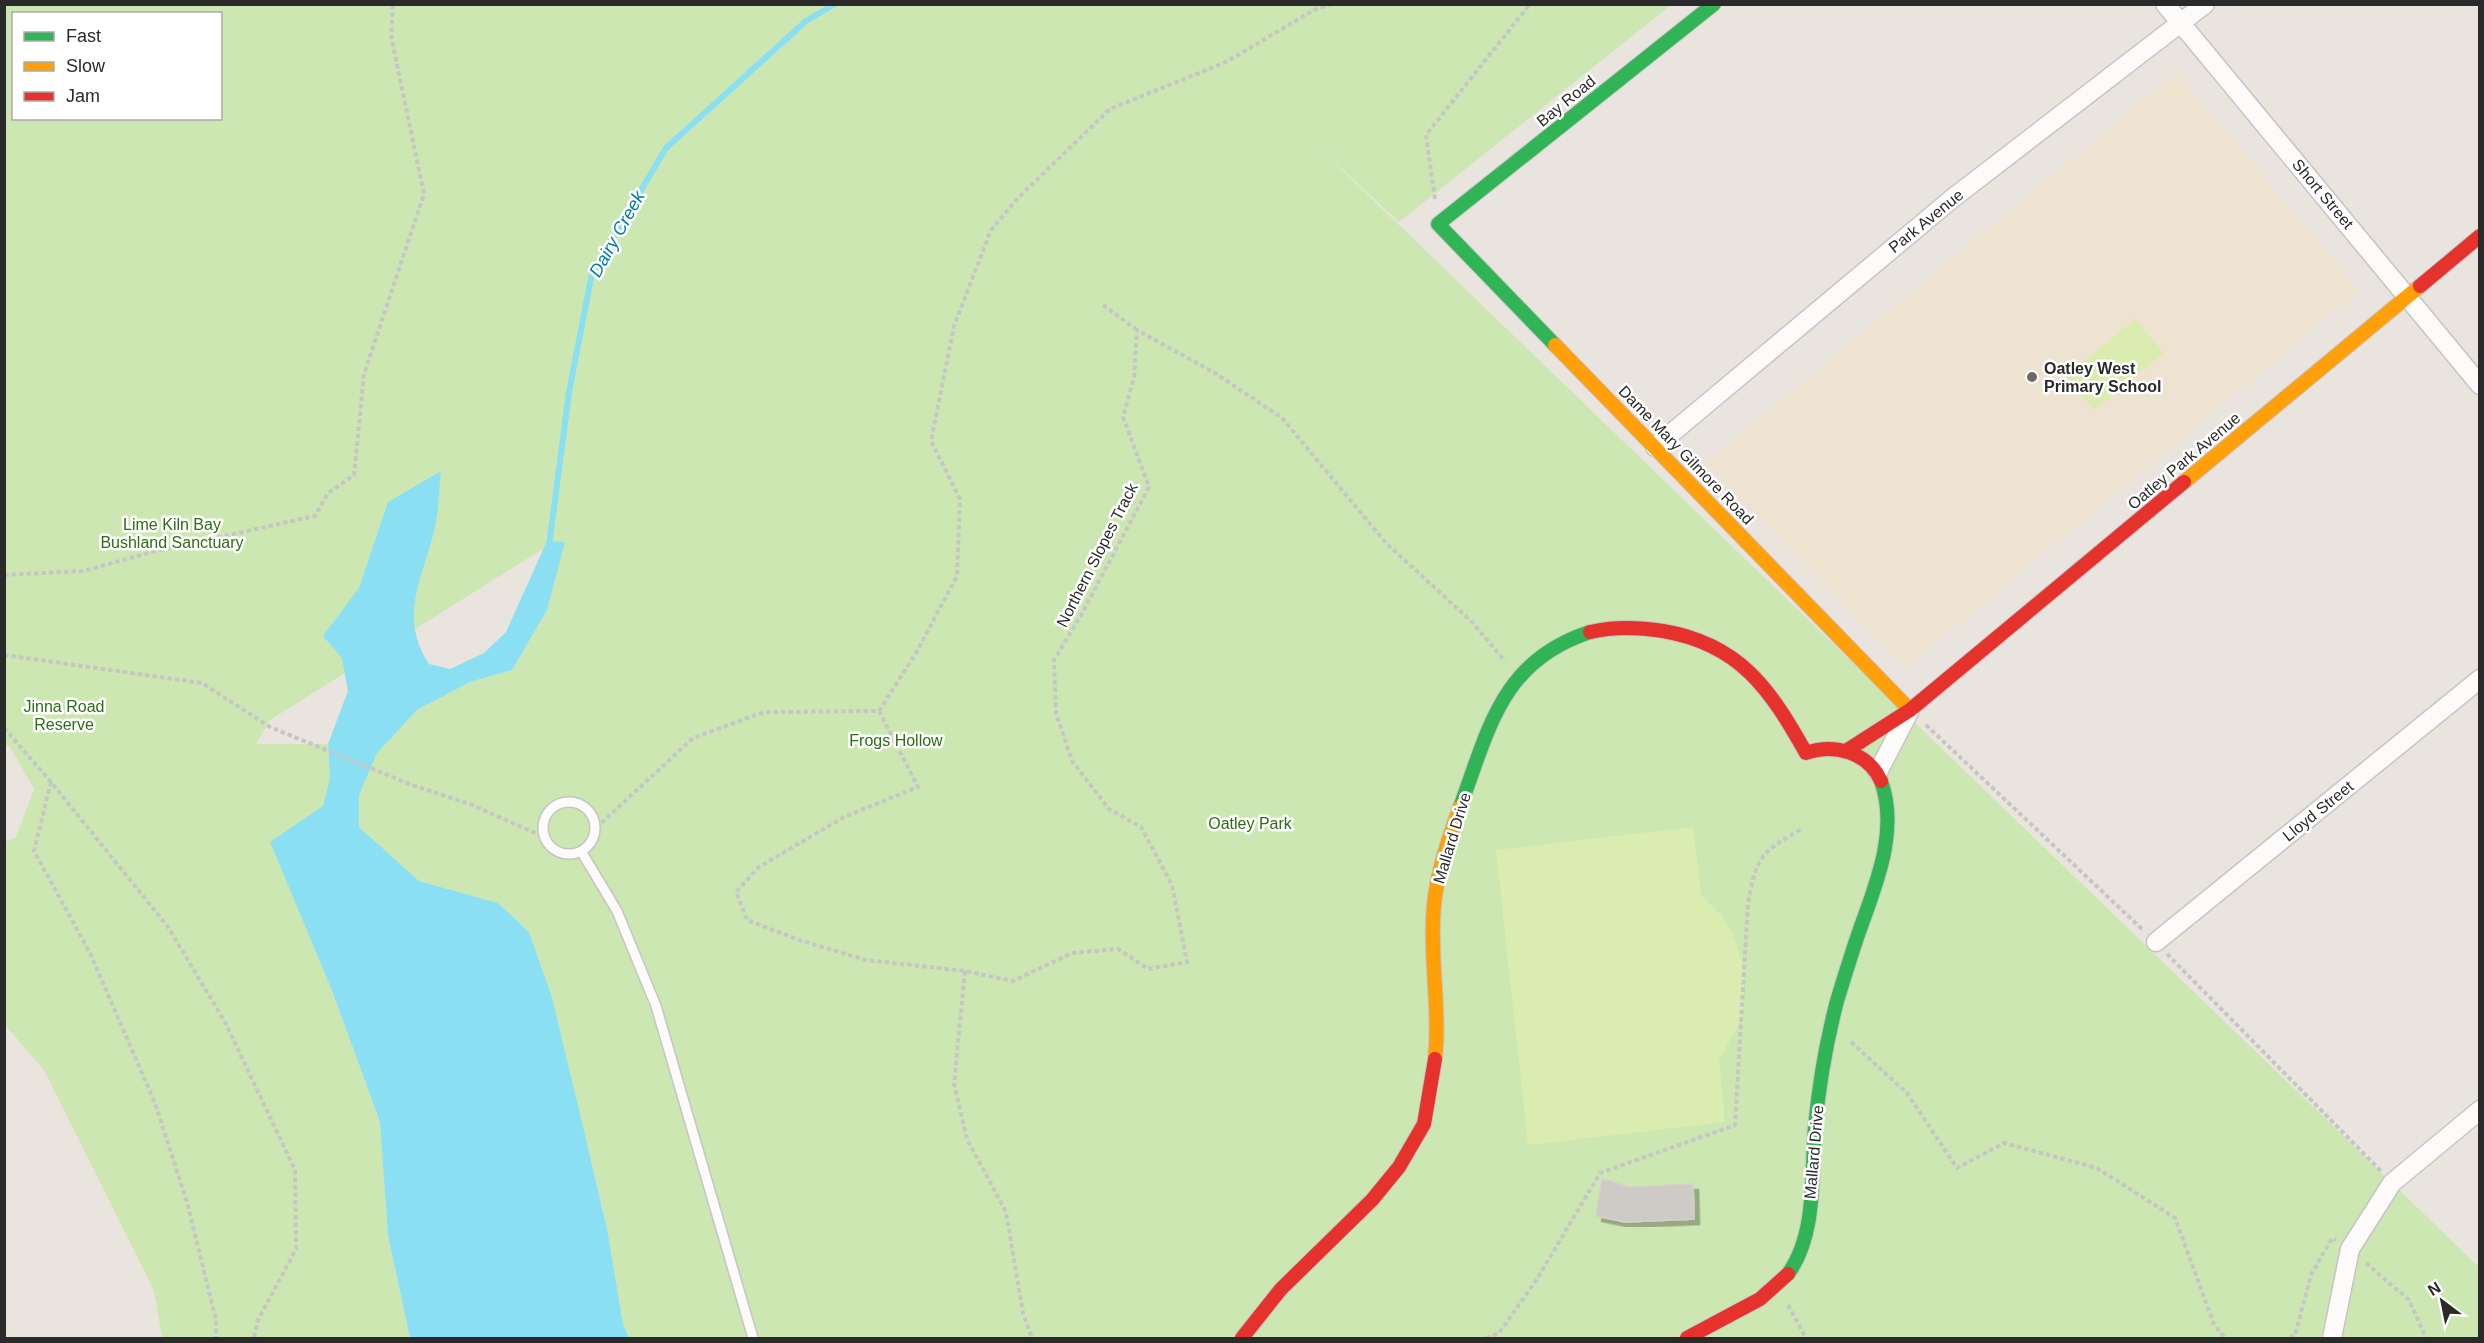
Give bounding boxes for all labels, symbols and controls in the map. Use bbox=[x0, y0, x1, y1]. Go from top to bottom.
legend bbox=[12, 12, 222, 120]
text: Fast bbox=[66, 26, 101, 46]
text: Slow bbox=[66, 56, 106, 76]
street label: Bay Road bbox=[1533, 72, 1599, 130]
text: Jam bbox=[66, 86, 100, 106]
street label: Short Street bbox=[2289, 156, 2357, 233]
street label: Park Avenue bbox=[1886, 186, 1967, 256]
water label: Dairy Creek bbox=[585, 187, 649, 280]
place label: Oatley West Primary School bbox=[2044, 360, 2161, 395]
marker: Oatley West Primary School bbox=[2025, 370, 2039, 384]
street label: Dame Mary Gilmore Road bbox=[1615, 382, 1757, 528]
street label: Oatley Park Avenue bbox=[2124, 409, 2244, 513]
street label: Northern Slopes Track bbox=[1053, 479, 1141, 630]
park label: Lime Kiln Bay Bushland Sanctuary bbox=[100, 516, 244, 551]
park label: Jinna Road Reserve bbox=[24, 698, 104, 733]
park label: Frogs Hollow bbox=[849, 732, 943, 749]
street label: Lloyd Street bbox=[2279, 777, 2357, 844]
street label: Mallard Drive bbox=[1430, 790, 1474, 886]
park label: Oatley Park bbox=[1208, 815, 1293, 832]
street label: Mallard Drive bbox=[1801, 1104, 1827, 1200]
north arrow bbox=[2412, 1271, 2472, 1331]
text: N bbox=[2425, 1278, 2444, 1299]

